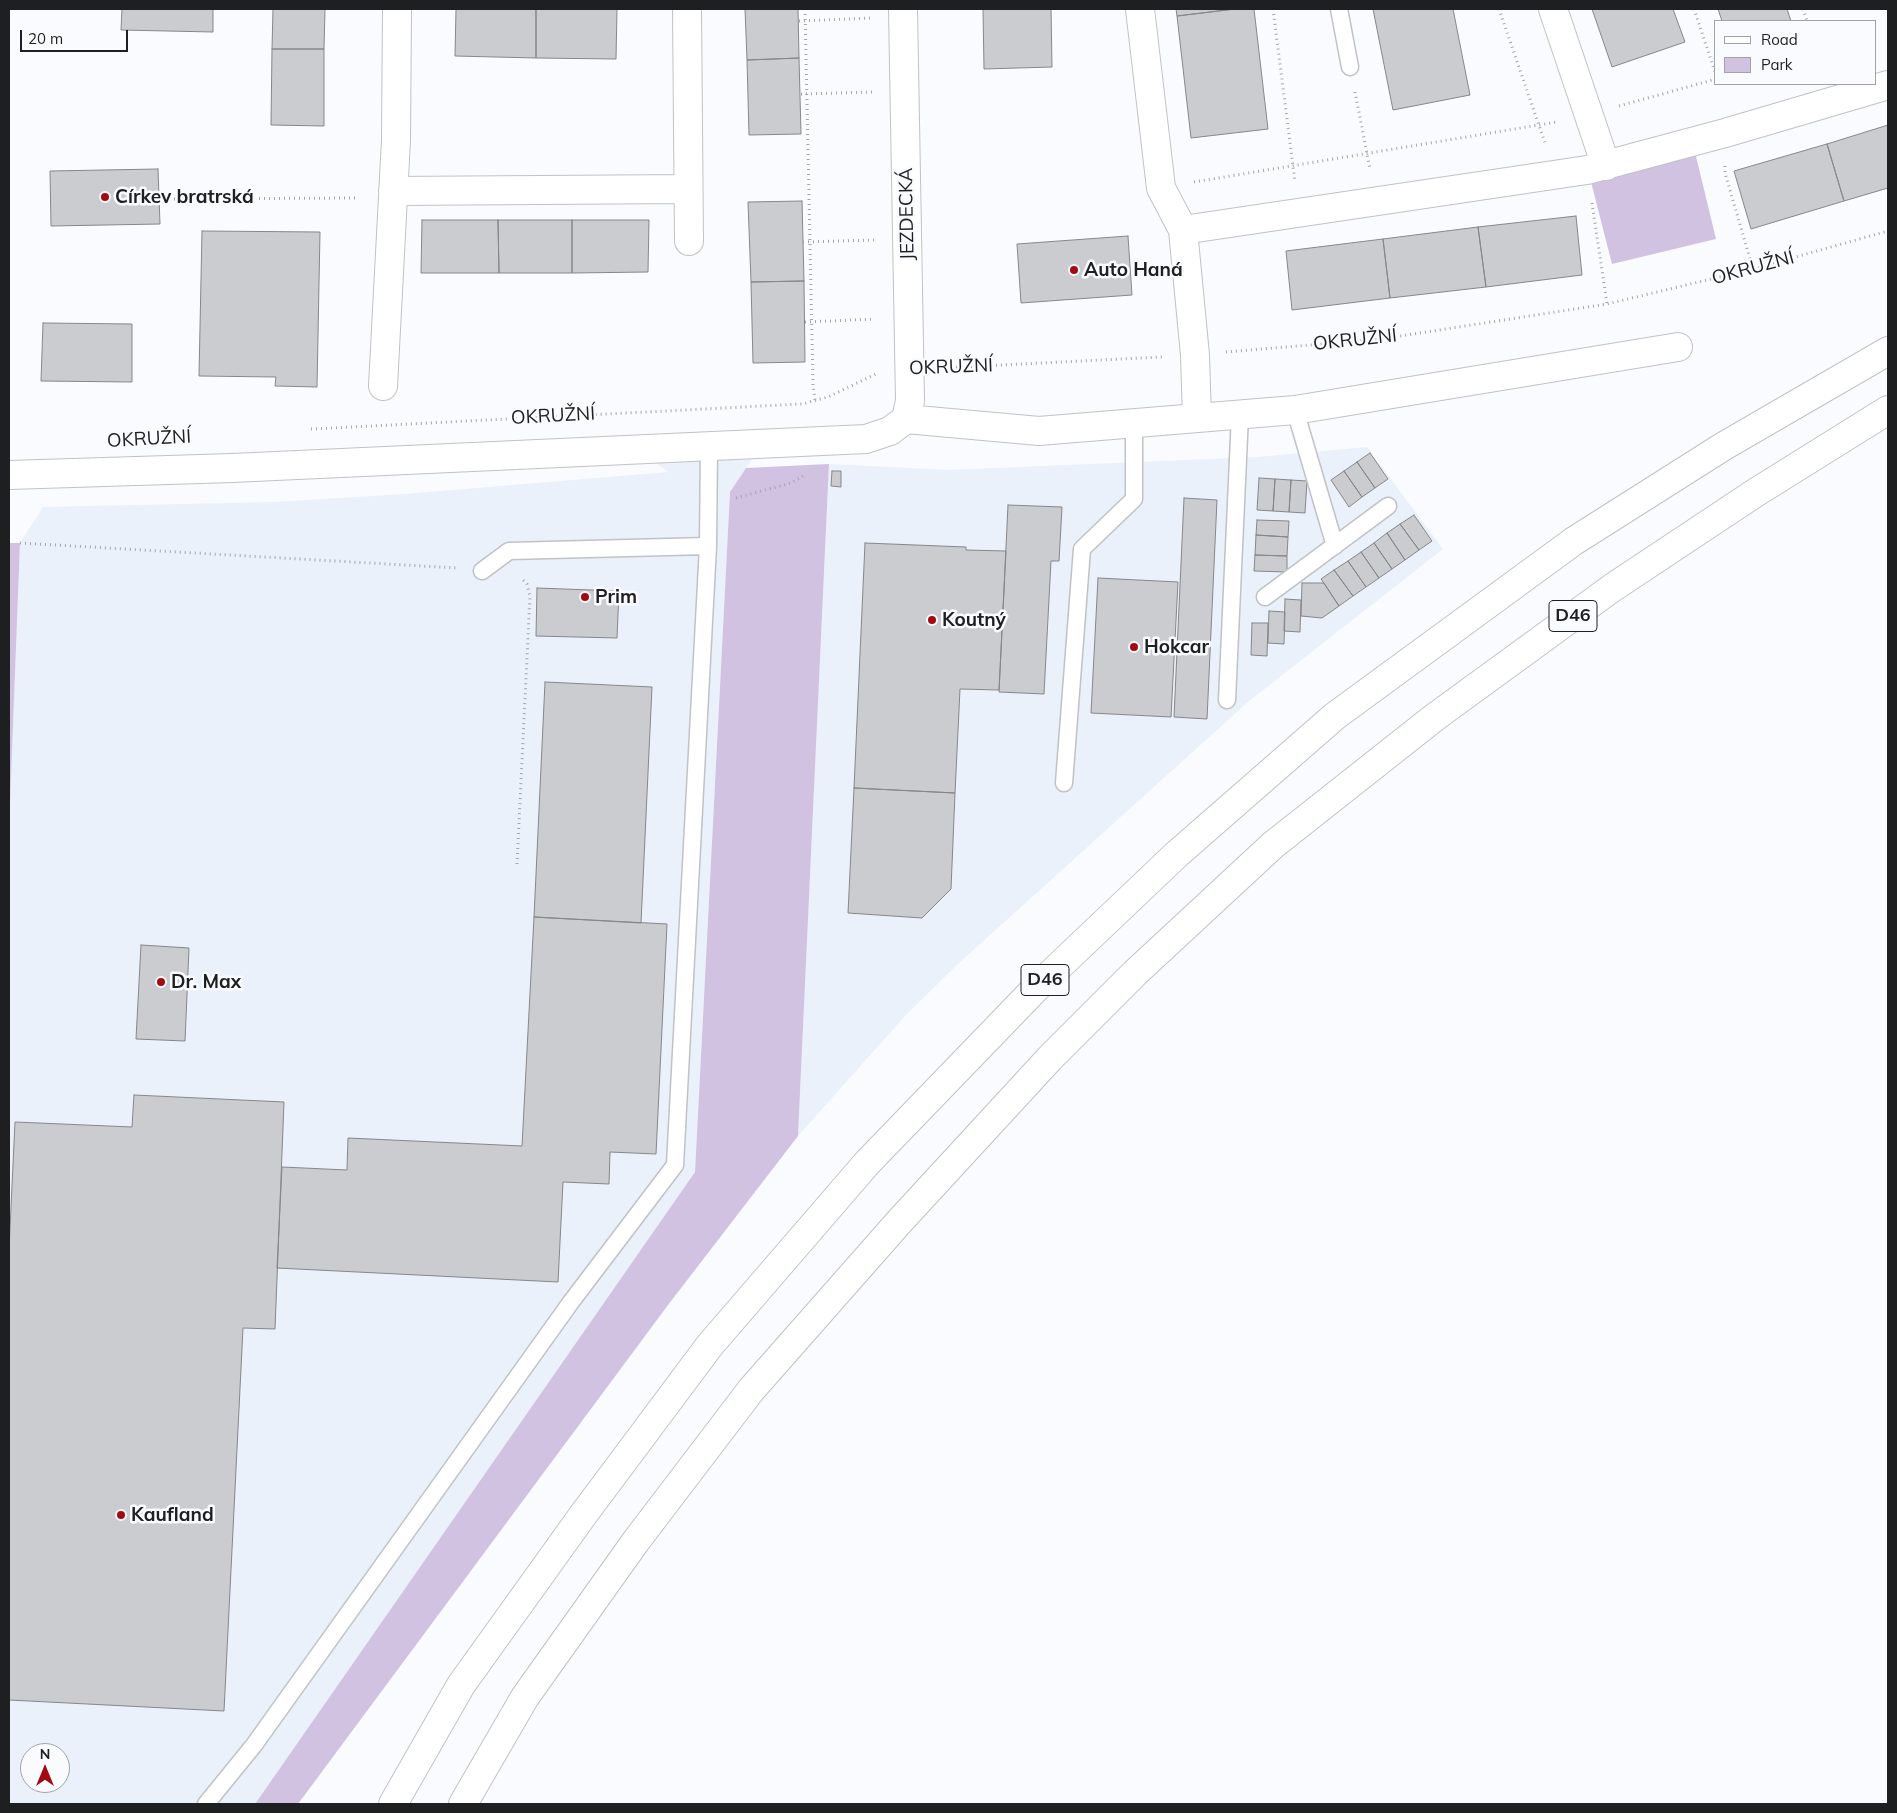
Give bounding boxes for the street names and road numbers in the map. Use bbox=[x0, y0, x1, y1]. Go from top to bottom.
street label: JEZDECKÁ bbox=[895, 168, 919, 260]
street label: OKRUŽNÍ bbox=[1709, 246, 1797, 290]
street label: OKRUŽNÍ bbox=[1312, 324, 1398, 356]
street label: OKRUŽNÍ bbox=[909, 354, 993, 380]
street label: OKRUŽNÍ bbox=[510, 402, 596, 430]
street label: OKRUŽNÍ bbox=[106, 425, 192, 453]
road number: D46 bbox=[1549, 600, 1597, 632]
road number: D46 bbox=[1021, 964, 1069, 996]

